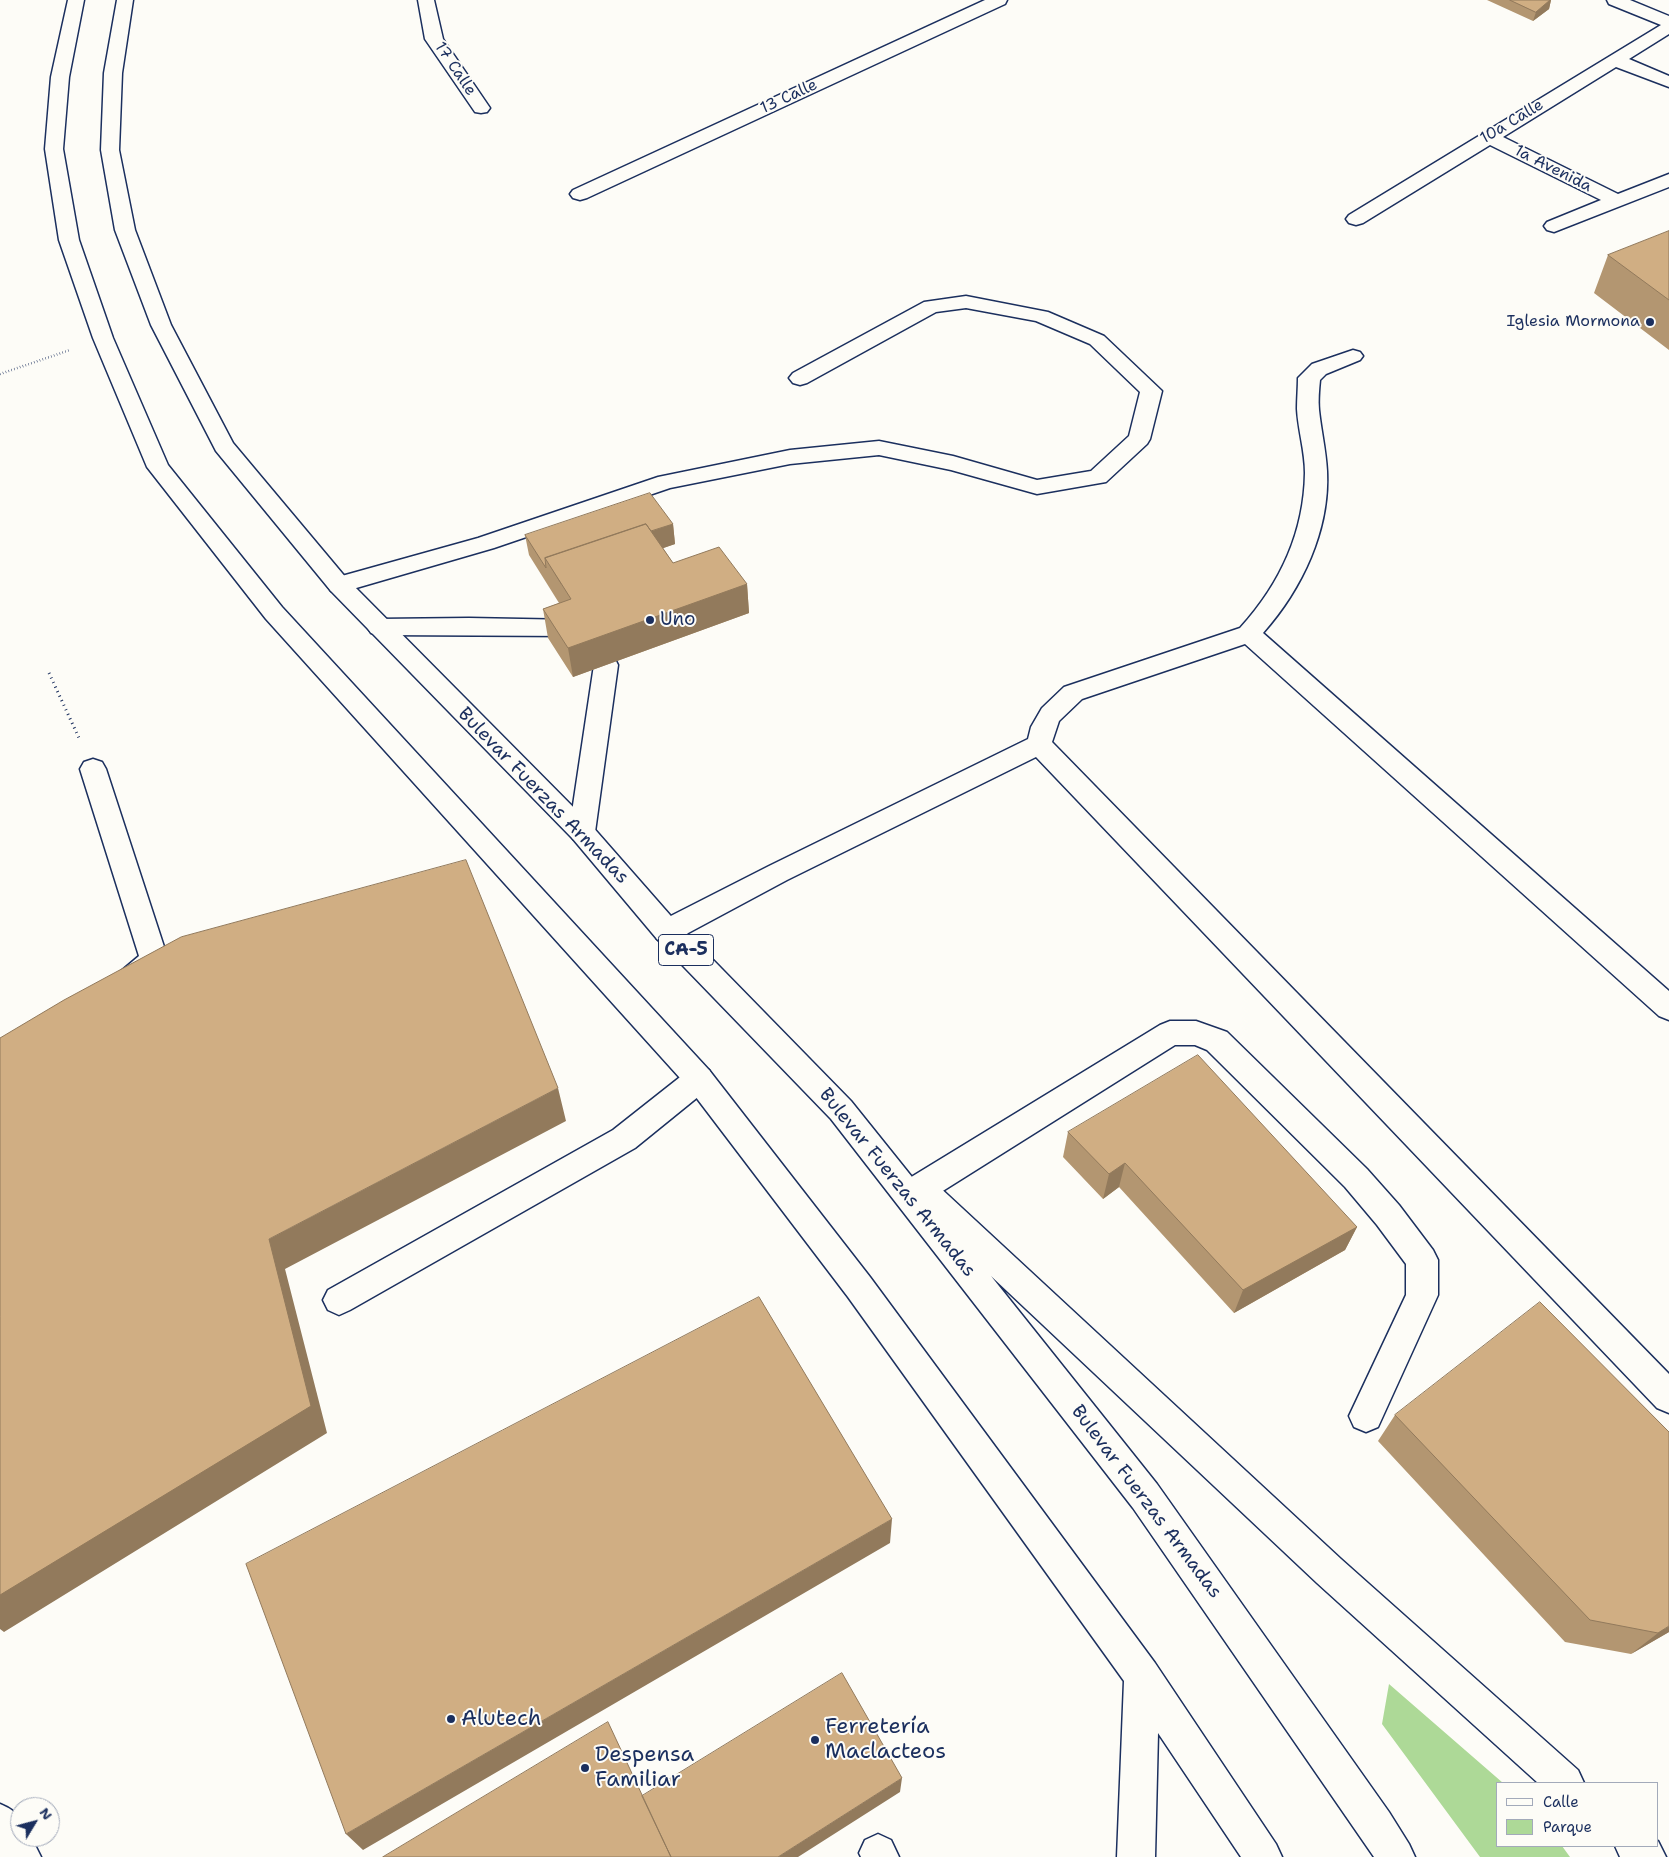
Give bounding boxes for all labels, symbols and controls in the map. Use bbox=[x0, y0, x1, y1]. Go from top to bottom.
street label: 17 Calle bbox=[430, 39, 480, 99]
street label: 13 Calle bbox=[757, 75, 821, 119]
street label: 10a Calle bbox=[1477, 96, 1547, 148]
street label: 1a Avenida bbox=[1511, 141, 1595, 197]
place label: Iglesia Mormona bbox=[1506, 312, 1640, 332]
marker: Iglesia Mormona bbox=[1644, 316, 1656, 328]
place label: Uno bbox=[660, 609, 696, 631]
marker: Uno bbox=[644, 614, 656, 626]
street label: Bulevar Fuerzas Armadas bbox=[453, 703, 633, 889]
road number: CA-5 bbox=[658, 934, 714, 966]
street label: Bulevar Fuerzas Armadas bbox=[814, 1084, 980, 1282]
street label: Bulevar Fuerzas Armadas bbox=[1066, 1401, 1226, 1603]
place label: Alutech bbox=[461, 1706, 541, 1732]
marker: Alutech bbox=[445, 1713, 457, 1725]
place label: Ferretería Maclacteos bbox=[825, 1714, 946, 1765]
marker: Ferretería Maclacteos bbox=[809, 1734, 821, 1746]
place label: Despensa Familiar bbox=[595, 1742, 694, 1794]
marker: Despensa Familiar bbox=[579, 1762, 591, 1774]
legend bbox=[1496, 1782, 1659, 1847]
text: Calle bbox=[1543, 1792, 1579, 1812]
north arrow bbox=[10, 1797, 60, 1847]
text: N bbox=[36, 1804, 57, 1823]
text: Parque bbox=[1543, 1817, 1592, 1837]

